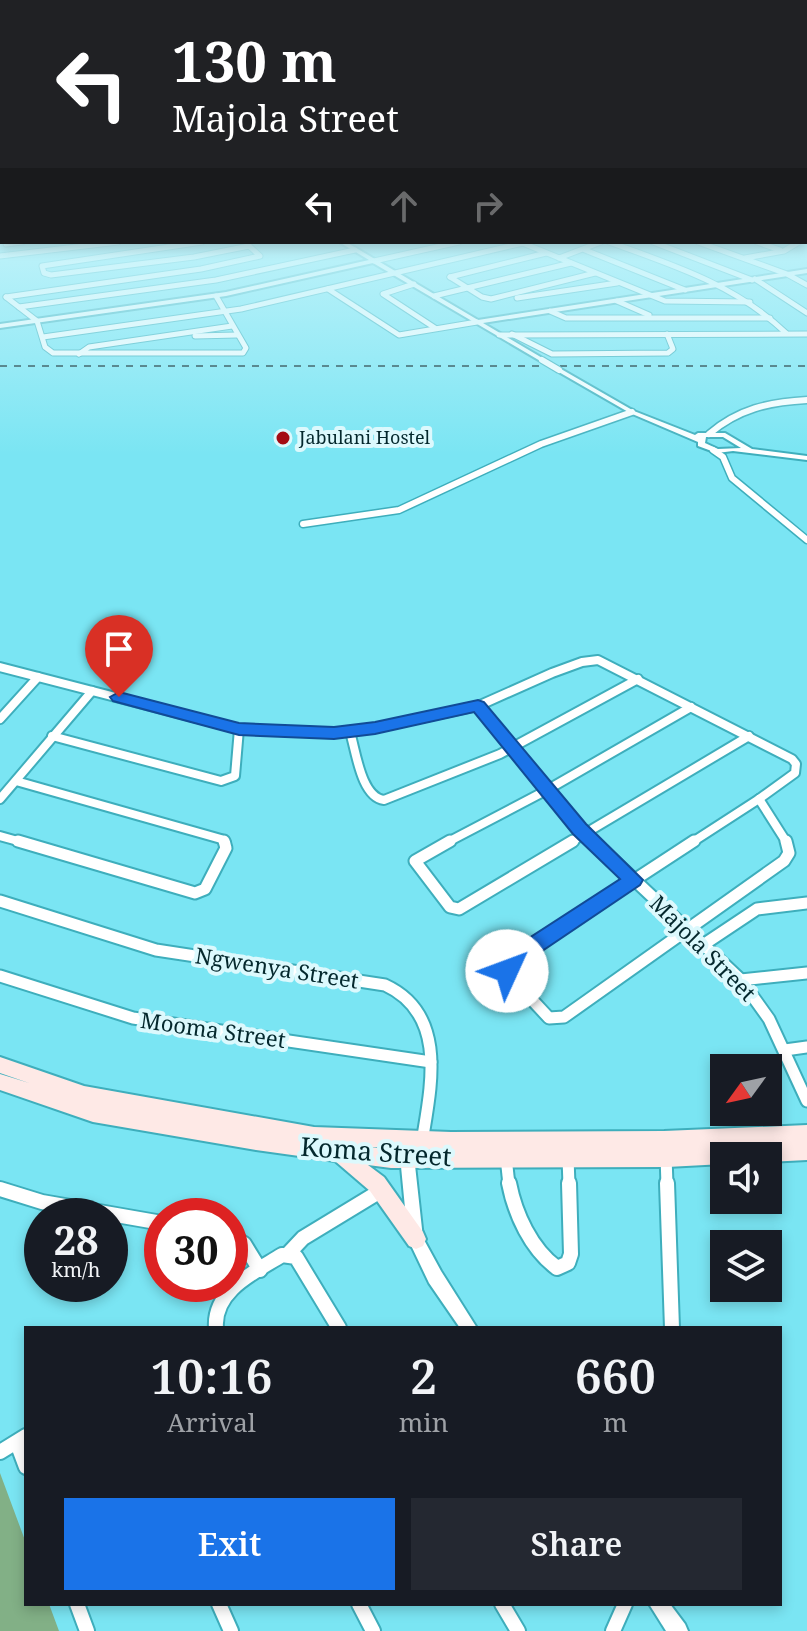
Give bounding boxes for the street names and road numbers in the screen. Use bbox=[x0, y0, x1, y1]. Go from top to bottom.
street label: Majola Street bbox=[644, 888, 763, 1007]
street label: Ngwenya Street bbox=[193, 939, 361, 995]
street label: Mooma Street bbox=[139, 1004, 288, 1054]
street label: Koma Street bbox=[299, 1128, 453, 1174]

